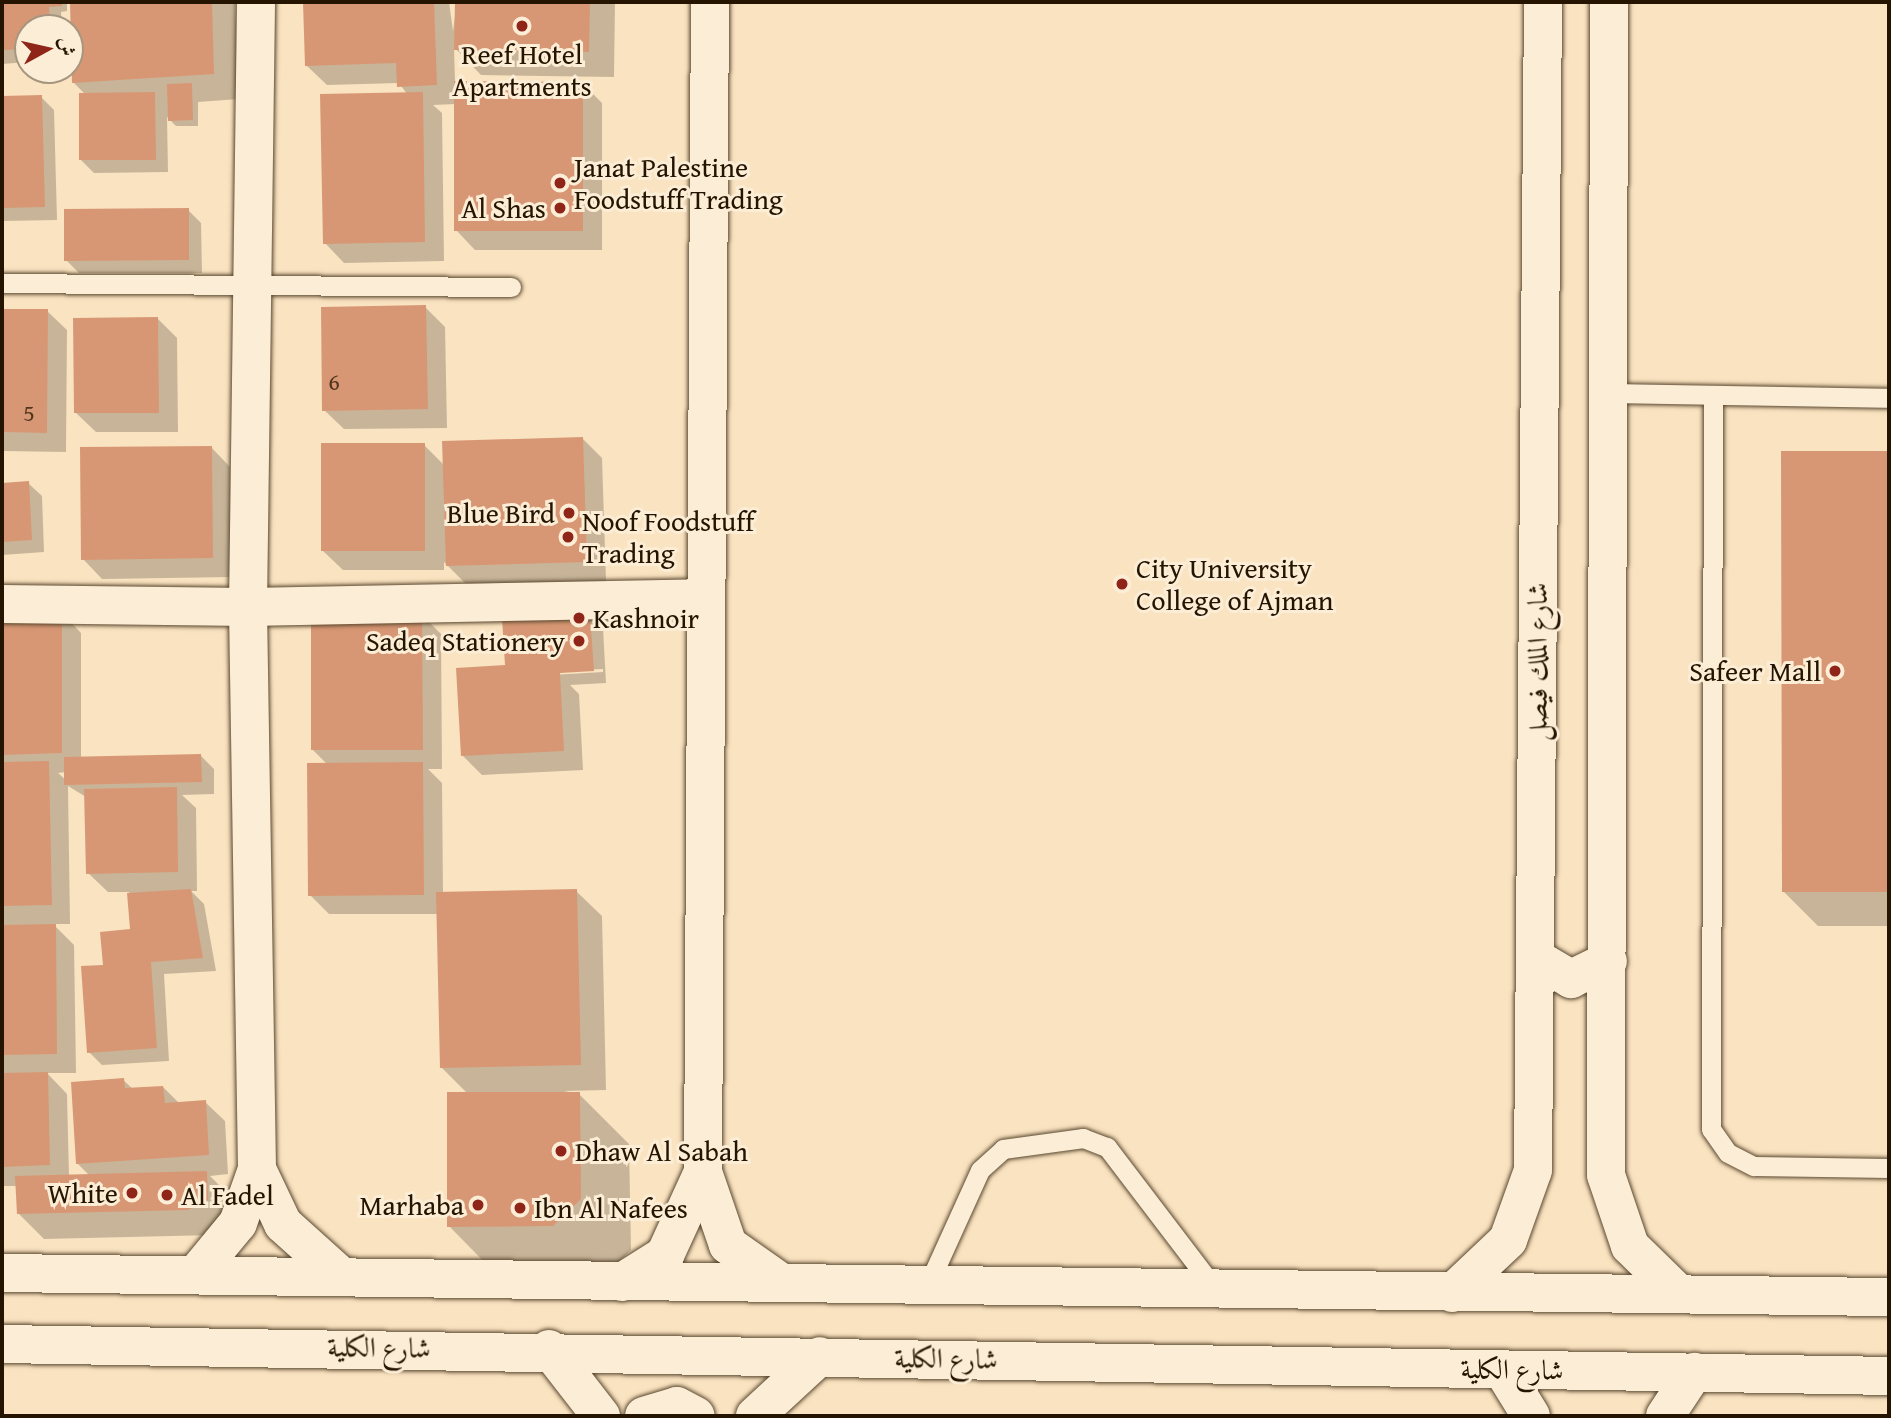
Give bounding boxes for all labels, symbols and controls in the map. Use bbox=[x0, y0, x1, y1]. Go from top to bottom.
north arrow bbox=[14, 14, 84, 84]
marker: Reef Hotel Apartments bbox=[514, 18, 530, 34]
text: ش bbox=[53, 35, 83, 58]
place label: Reef Hotel Apartments bbox=[452, 37, 592, 103]
place label: Janat Palestine Foodstuff Trading bbox=[574, 150, 783, 216]
marker: Janat Palestine Foodstuff Trading bbox=[552, 175, 568, 191]
place label: Al Shas bbox=[461, 191, 546, 225]
marker: Al Shas bbox=[552, 200, 568, 216]
house number: 6 bbox=[328, 368, 340, 396]
house number: 5 bbox=[23, 399, 35, 427]
place label: Blue Bird bbox=[447, 496, 555, 530]
place label: Noof Foodstuff Trading bbox=[582, 504, 754, 570]
marker: Blue Bird bbox=[561, 505, 577, 521]
marker: Noof Foodstuff Trading bbox=[560, 529, 576, 545]
place label: City University College of Ajman bbox=[1136, 551, 1333, 617]
marker: City University College of Ajman bbox=[1114, 576, 1130, 592]
street label: شارع الملك فيصل bbox=[1520, 583, 1554, 741]
place label: Kashnoir bbox=[593, 601, 699, 635]
marker: Kashnoir bbox=[571, 610, 587, 626]
place label: Sadeq Stationery bbox=[366, 624, 565, 658]
marker: Sadeq Stationery bbox=[571, 633, 587, 649]
place label: Safeer Mall bbox=[1689, 654, 1821, 688]
marker: Safeer Mall bbox=[1827, 663, 1843, 679]
place label: Dhaw Al Sabah bbox=[575, 1134, 748, 1168]
marker: Dhaw Al Sabah bbox=[553, 1143, 569, 1159]
place label: White bbox=[48, 1176, 118, 1210]
place label: Al Fadel bbox=[181, 1178, 274, 1212]
marker: White bbox=[124, 1185, 140, 1201]
marker: Al Fadel bbox=[159, 1187, 175, 1203]
place label: Marhaba bbox=[360, 1188, 464, 1222]
place label: Ibn Al Nafees bbox=[534, 1191, 688, 1225]
marker: Marhaba bbox=[470, 1197, 486, 1213]
marker: Ibn Al Nafees bbox=[512, 1200, 528, 1216]
street label: شارع الكلية bbox=[327, 1329, 431, 1365]
street label: شارع الكلية bbox=[894, 1340, 998, 1376]
street label: شارع الكلية bbox=[1460, 1351, 1564, 1387]

